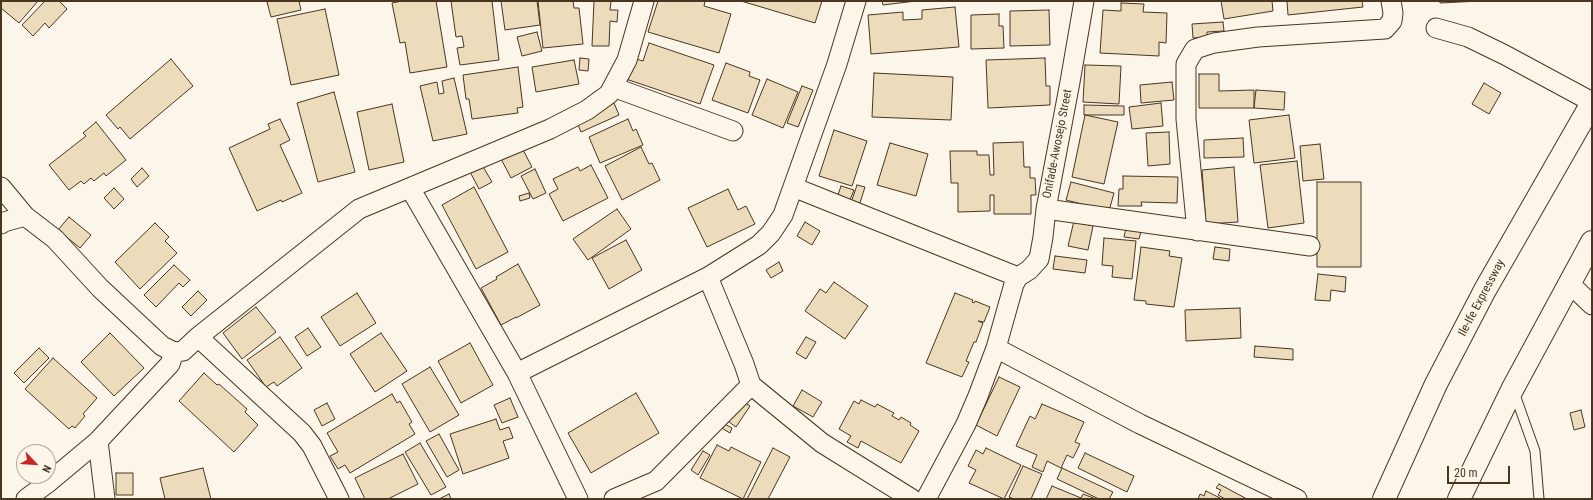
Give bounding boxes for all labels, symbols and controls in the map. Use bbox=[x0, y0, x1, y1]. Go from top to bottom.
street label: Onifade-Awosejo Street bbox=[1040, 88, 1076, 200]
street label: Ile-Ife Expressway bbox=[1456, 257, 1508, 339]
north arrow bbox=[16, 444, 56, 484]
scale bar bbox=[1449, 458, 1512, 484]
text: N bbox=[39, 463, 54, 475]
text: 20 m bbox=[1454, 466, 1478, 480]

